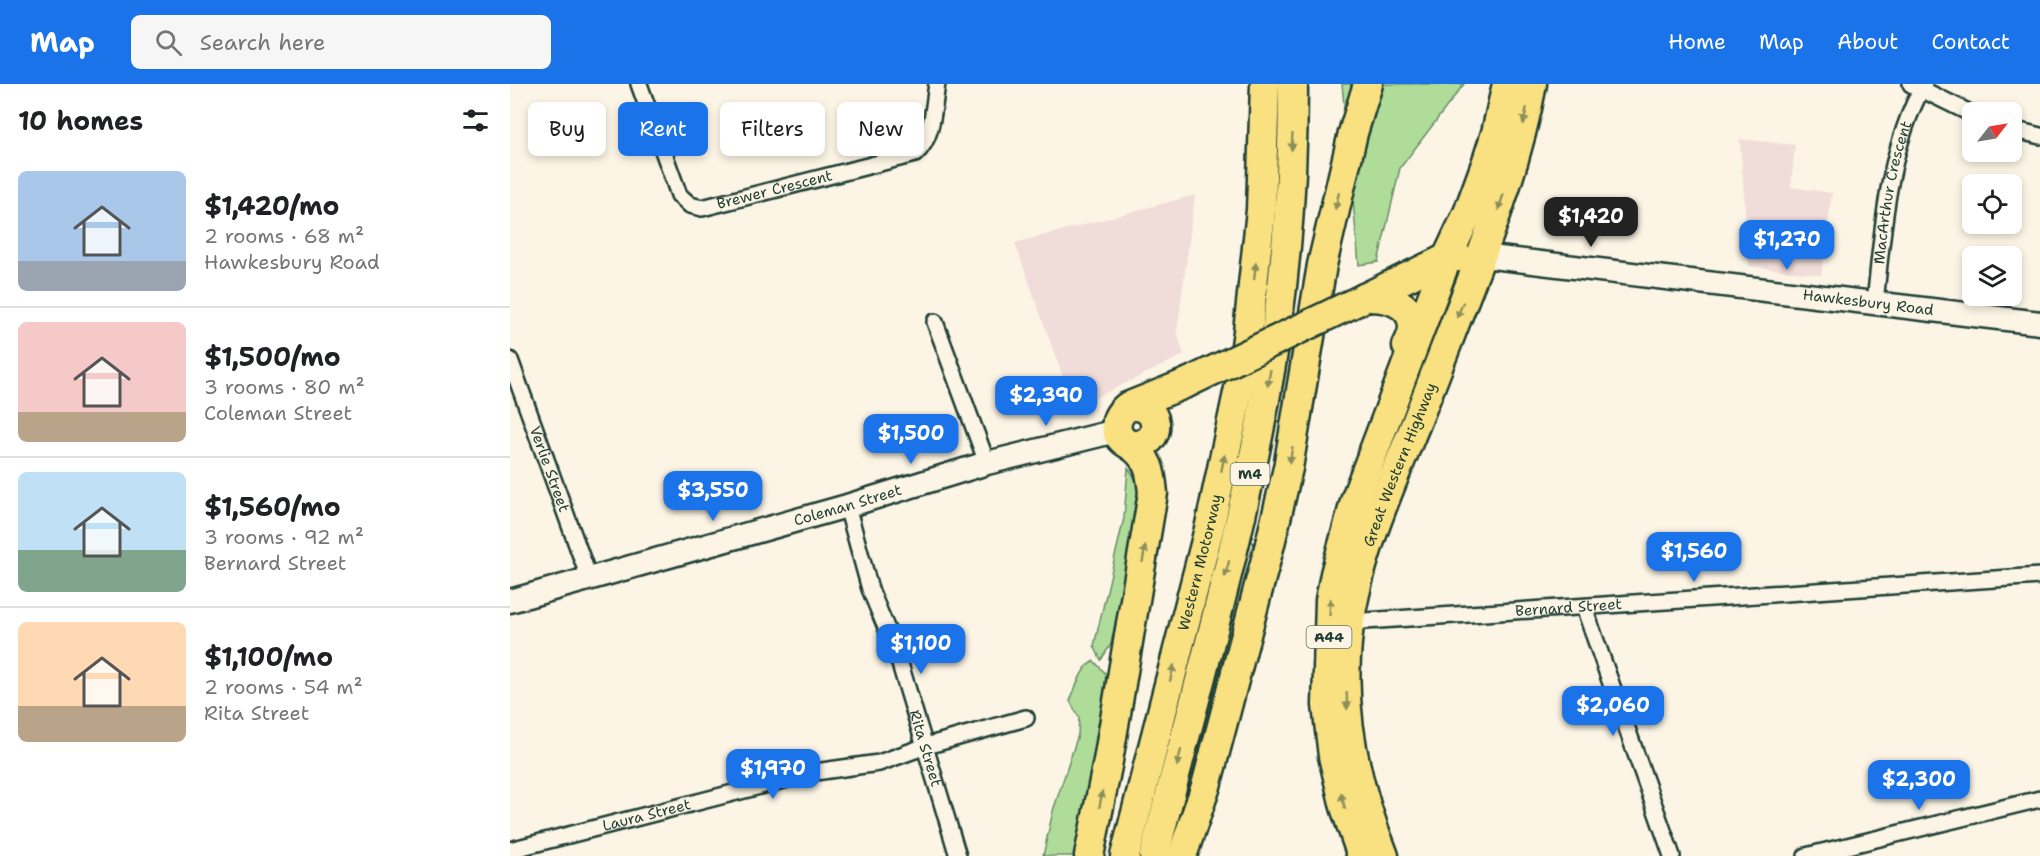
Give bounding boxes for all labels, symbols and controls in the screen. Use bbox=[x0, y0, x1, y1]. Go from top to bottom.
search box bbox=[131, 15, 551, 69]
text: Map bbox=[30, 23, 95, 61]
icon: search bbox=[152, 26, 185, 59]
text: Search here bbox=[200, 28, 325, 57]
text: Home bbox=[1668, 28, 1726, 56]
text: Map bbox=[1759, 28, 1804, 56]
text: About bbox=[1837, 28, 1898, 56]
text: Contact bbox=[1931, 28, 2010, 56]
chip: Buy bbox=[528, 102, 606, 156]
chip: Rent bbox=[618, 102, 708, 156]
chip: Filters bbox=[720, 102, 825, 156]
chip: New bbox=[837, 102, 924, 156]
north arrow bbox=[1962, 102, 2022, 162]
map controls bbox=[1962, 102, 2022, 306]
text: 10 homes bbox=[18, 103, 143, 138]
icon: filters bbox=[459, 104, 492, 137]
one-way arrow bbox=[1520, 107, 1530, 125]
street label: MacArthur Crescent bbox=[1869, 118, 1916, 265]
one-way arrow bbox=[1288, 133, 1297, 152]
street label: Brewer Crescent bbox=[715, 165, 834, 214]
button: locate bbox=[1962, 174, 2022, 234]
text: $1,420/mo bbox=[204, 188, 339, 223]
one-way arrow bbox=[1331, 192, 1341, 210]
one-way arrow bbox=[1495, 193, 1505, 211]
icon: home bbox=[66, 195, 138, 267]
pin: $1,420 bbox=[1542, 197, 1640, 248]
text: $1,420 bbox=[1558, 203, 1624, 229]
pin: $1,270 bbox=[1738, 220, 1836, 271]
text: 2 rooms · 68 m² bbox=[204, 223, 364, 249]
text: $1,270 bbox=[1753, 226, 1821, 252]
button: layers bbox=[1962, 246, 2022, 306]
text: Hawkesbury Road bbox=[204, 249, 380, 275]
one-way arrow bbox=[1250, 262, 1260, 281]
street label: Hawkesbury Road bbox=[1802, 285, 1935, 320]
one-way arrow bbox=[1455, 301, 1464, 319]
text: $1,500/mo bbox=[204, 339, 341, 374]
icon: home bbox=[66, 346, 138, 418]
one-way arrow bbox=[1264, 369, 1273, 388]
text: 3 rooms · 80 m² bbox=[204, 374, 365, 400]
pin: $2,390 bbox=[997, 376, 1095, 427]
street label: Great Western Highway bbox=[1359, 380, 1441, 549]
text: $2,390 bbox=[1009, 382, 1083, 408]
text: Coleman Street bbox=[204, 400, 352, 426]
pin: $1,500 bbox=[862, 414, 960, 465]
text: $1,500 bbox=[877, 420, 945, 446]
street label: Verlie Street bbox=[525, 423, 574, 515]
one-way arrow bbox=[1286, 446, 1295, 465]
one-way arrow bbox=[1219, 454, 1229, 473]
road number: M4 bbox=[1230, 463, 1270, 485]
pin: $3,550 bbox=[664, 471, 762, 522]
text: $3,550 bbox=[677, 477, 749, 503]
street label: Coleman Street bbox=[792, 480, 904, 530]
text: $1,560/mo bbox=[204, 489, 341, 524]
street label: Western Motorway bbox=[1173, 492, 1226, 633]
icon: home bbox=[66, 496, 138, 568]
text: 3 rooms · 92 m² bbox=[204, 524, 364, 550]
pin: $1,560 bbox=[1645, 532, 1743, 583]
text: $1,560 bbox=[1660, 538, 1728, 564]
one-way arrow bbox=[1139, 544, 1148, 563]
text: Bernard Street bbox=[204, 550, 347, 576]
one-way arrow bbox=[1222, 559, 1232, 578]
street label: Bernard Street bbox=[1514, 594, 1623, 621]
one-way arrow bbox=[1326, 598, 1335, 617]
pin: $1,100 bbox=[872, 624, 970, 675]
road number: A44 bbox=[1306, 626, 1352, 648]
text: $1,100 bbox=[890, 630, 952, 656]
text: $1,100/mo bbox=[204, 639, 333, 674]
icon: home bbox=[66, 646, 138, 718]
one-way arrow bbox=[1168, 664, 1177, 682]
text: 2 rooms · 54 m² bbox=[204, 674, 363, 700]
pin: $2,060 bbox=[1564, 686, 1662, 737]
one-way arrow bbox=[1343, 692, 1352, 711]
text: $2,060 bbox=[1576, 692, 1650, 718]
text: Rita Street bbox=[204, 700, 309, 726]
street label: Rita Street bbox=[904, 707, 946, 789]
pin: $1,970 bbox=[724, 749, 822, 800]
one-way arrow bbox=[1174, 749, 1183, 767]
text: $1,970 bbox=[740, 755, 806, 781]
pin: $2,300 bbox=[1870, 760, 1968, 811]
text: $2,300 bbox=[1882, 766, 1956, 792]
one-way arrow bbox=[1097, 789, 1106, 808]
one-way arrow bbox=[1338, 792, 1348, 810]
street label: Laura Street bbox=[600, 794, 693, 836]

